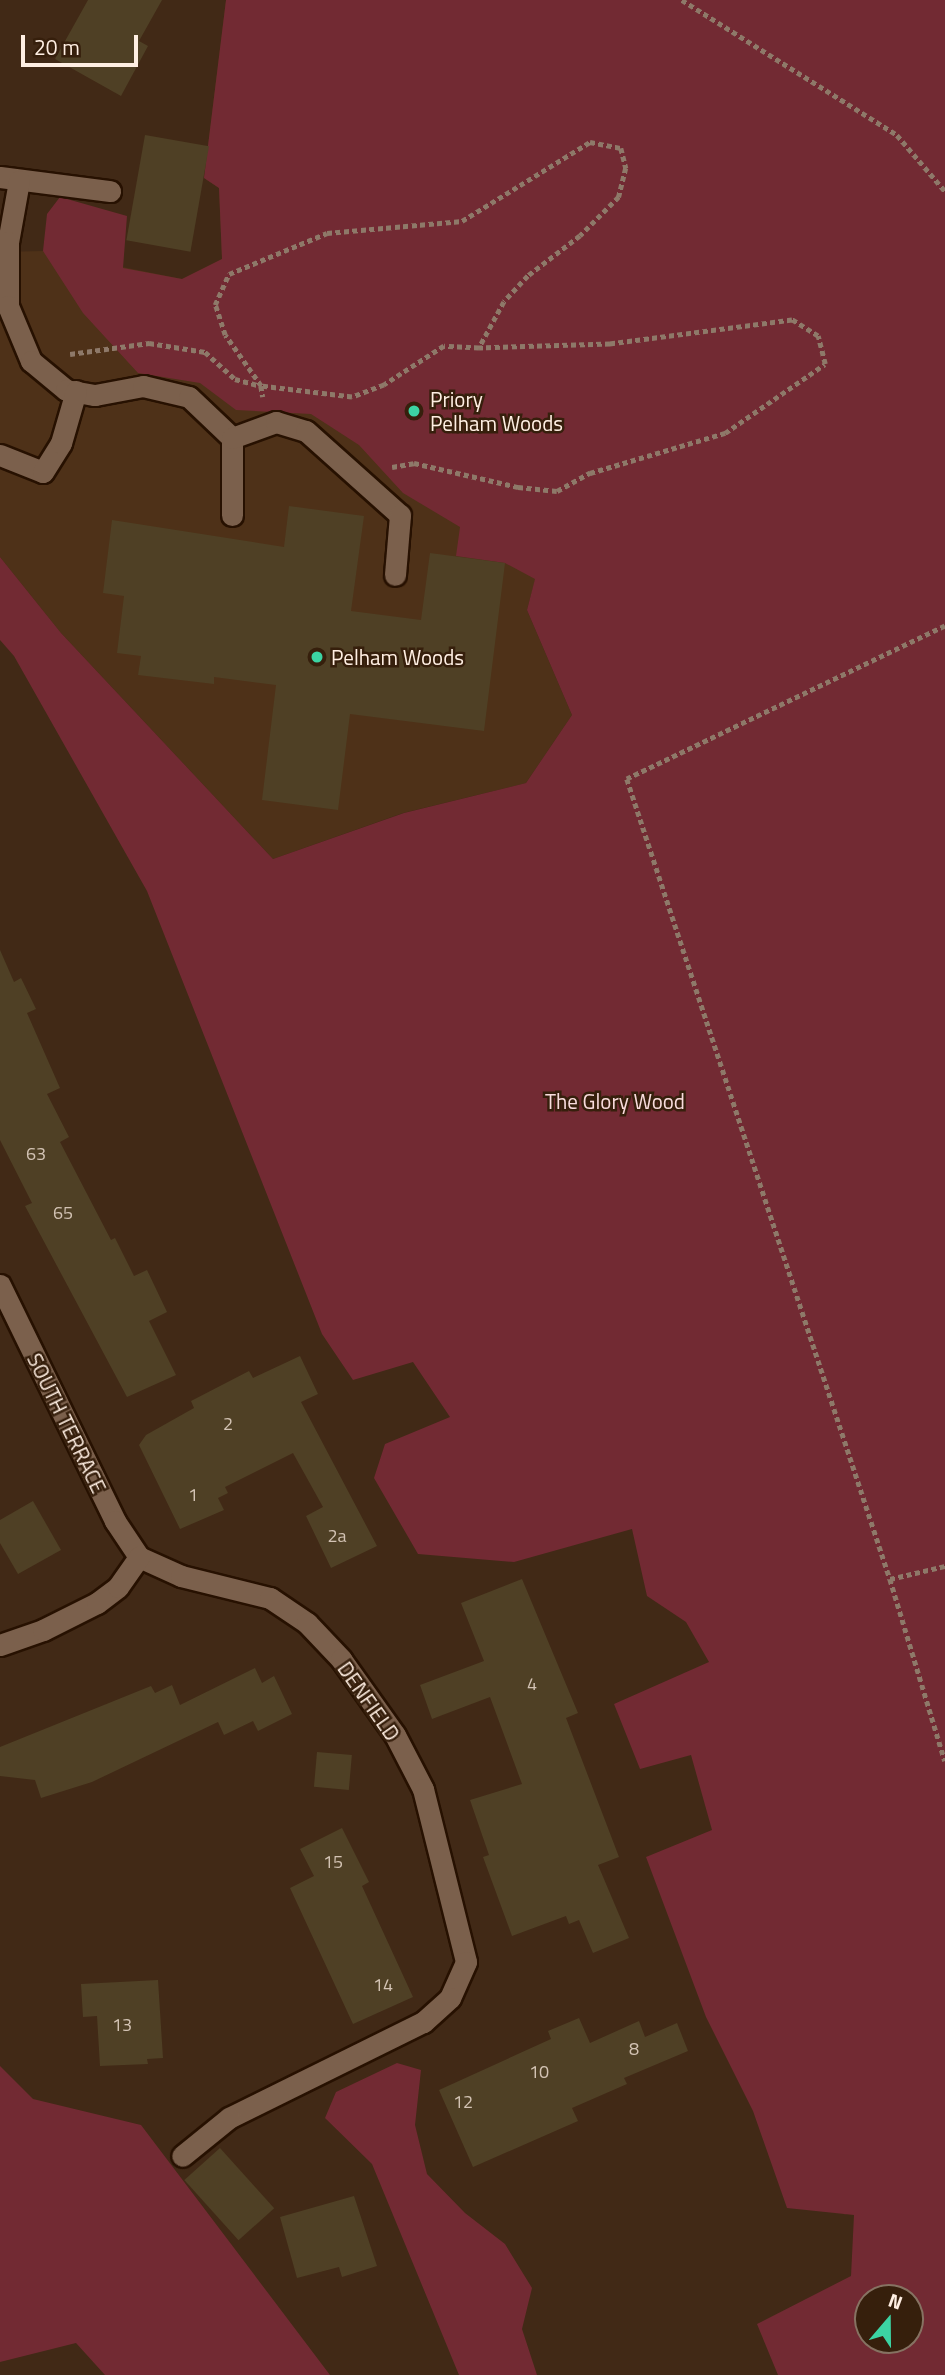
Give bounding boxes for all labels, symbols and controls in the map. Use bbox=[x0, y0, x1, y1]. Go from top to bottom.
scale bar bbox=[24, 21, 142, 65]
text: 20 m bbox=[34, 31, 80, 63]
place label: Priory Pelham Woods bbox=[430, 386, 563, 436]
marker: Priory Pelham Woods bbox=[404, 401, 424, 421]
place label: Pelham Woods bbox=[331, 644, 464, 670]
marker: Pelham Woods bbox=[309, 649, 325, 665]
park label: The Glory Wood bbox=[545, 1088, 685, 1114]
house number: 63 bbox=[26, 1143, 46, 1165]
house number: 65 bbox=[53, 1202, 73, 1224]
street label: SOUTH TERRACE bbox=[22, 1349, 112, 1497]
house number: 2 bbox=[223, 1413, 233, 1435]
house number: 1 bbox=[188, 1484, 198, 1506]
house number: 2a bbox=[327, 1525, 347, 1547]
street label: DENFIELD bbox=[333, 1657, 405, 1745]
house number: 4 bbox=[527, 1673, 537, 1695]
house number: 15 bbox=[323, 1851, 343, 1873]
house number: 14 bbox=[373, 1974, 393, 1996]
house number: 13 bbox=[112, 2014, 132, 2036]
house number: 8 bbox=[629, 2038, 639, 2060]
house number: 10 bbox=[529, 2061, 549, 2083]
house number: 12 bbox=[453, 2091, 473, 2113]
north arrow bbox=[854, 2284, 924, 2354]
text: N bbox=[885, 2285, 907, 2317]

